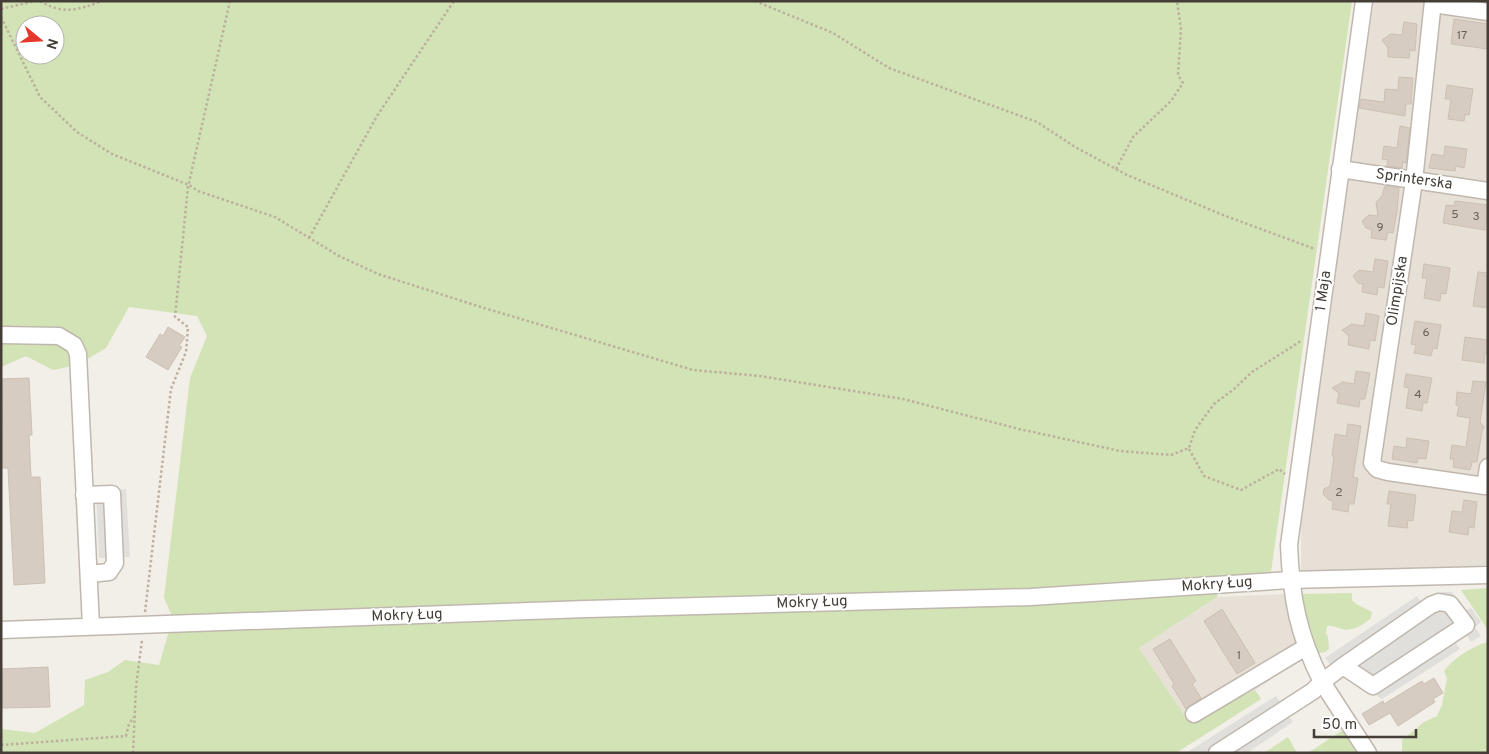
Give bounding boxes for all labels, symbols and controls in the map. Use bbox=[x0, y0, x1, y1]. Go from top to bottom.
north arrow bbox=[15, 15, 65, 65]
house number: 17 bbox=[1457, 28, 1467, 44]
text: N bbox=[41, 36, 61, 51]
street label: Sprinterska bbox=[1374, 165, 1454, 195]
house number: 5 bbox=[1451, 207, 1459, 223]
house number: 3 bbox=[1472, 209, 1480, 225]
house number: 9 bbox=[1376, 220, 1384, 236]
street label: Olimpijska bbox=[1383, 255, 1413, 327]
street label: 1 Maja bbox=[1312, 269, 1336, 313]
house number: 6 bbox=[1422, 325, 1430, 341]
house number: 4 bbox=[1414, 387, 1422, 403]
house number: 2 bbox=[1335, 485, 1343, 501]
street label: Mokry Ług bbox=[1181, 573, 1253, 597]
street label: Mokry Ług bbox=[776, 592, 848, 614]
street label: Mokry Ług bbox=[371, 605, 443, 627]
house number: 1 bbox=[1237, 648, 1241, 664]
scale bar bbox=[1314, 706, 1416, 738]
text: 50 m bbox=[1322, 716, 1357, 735]

